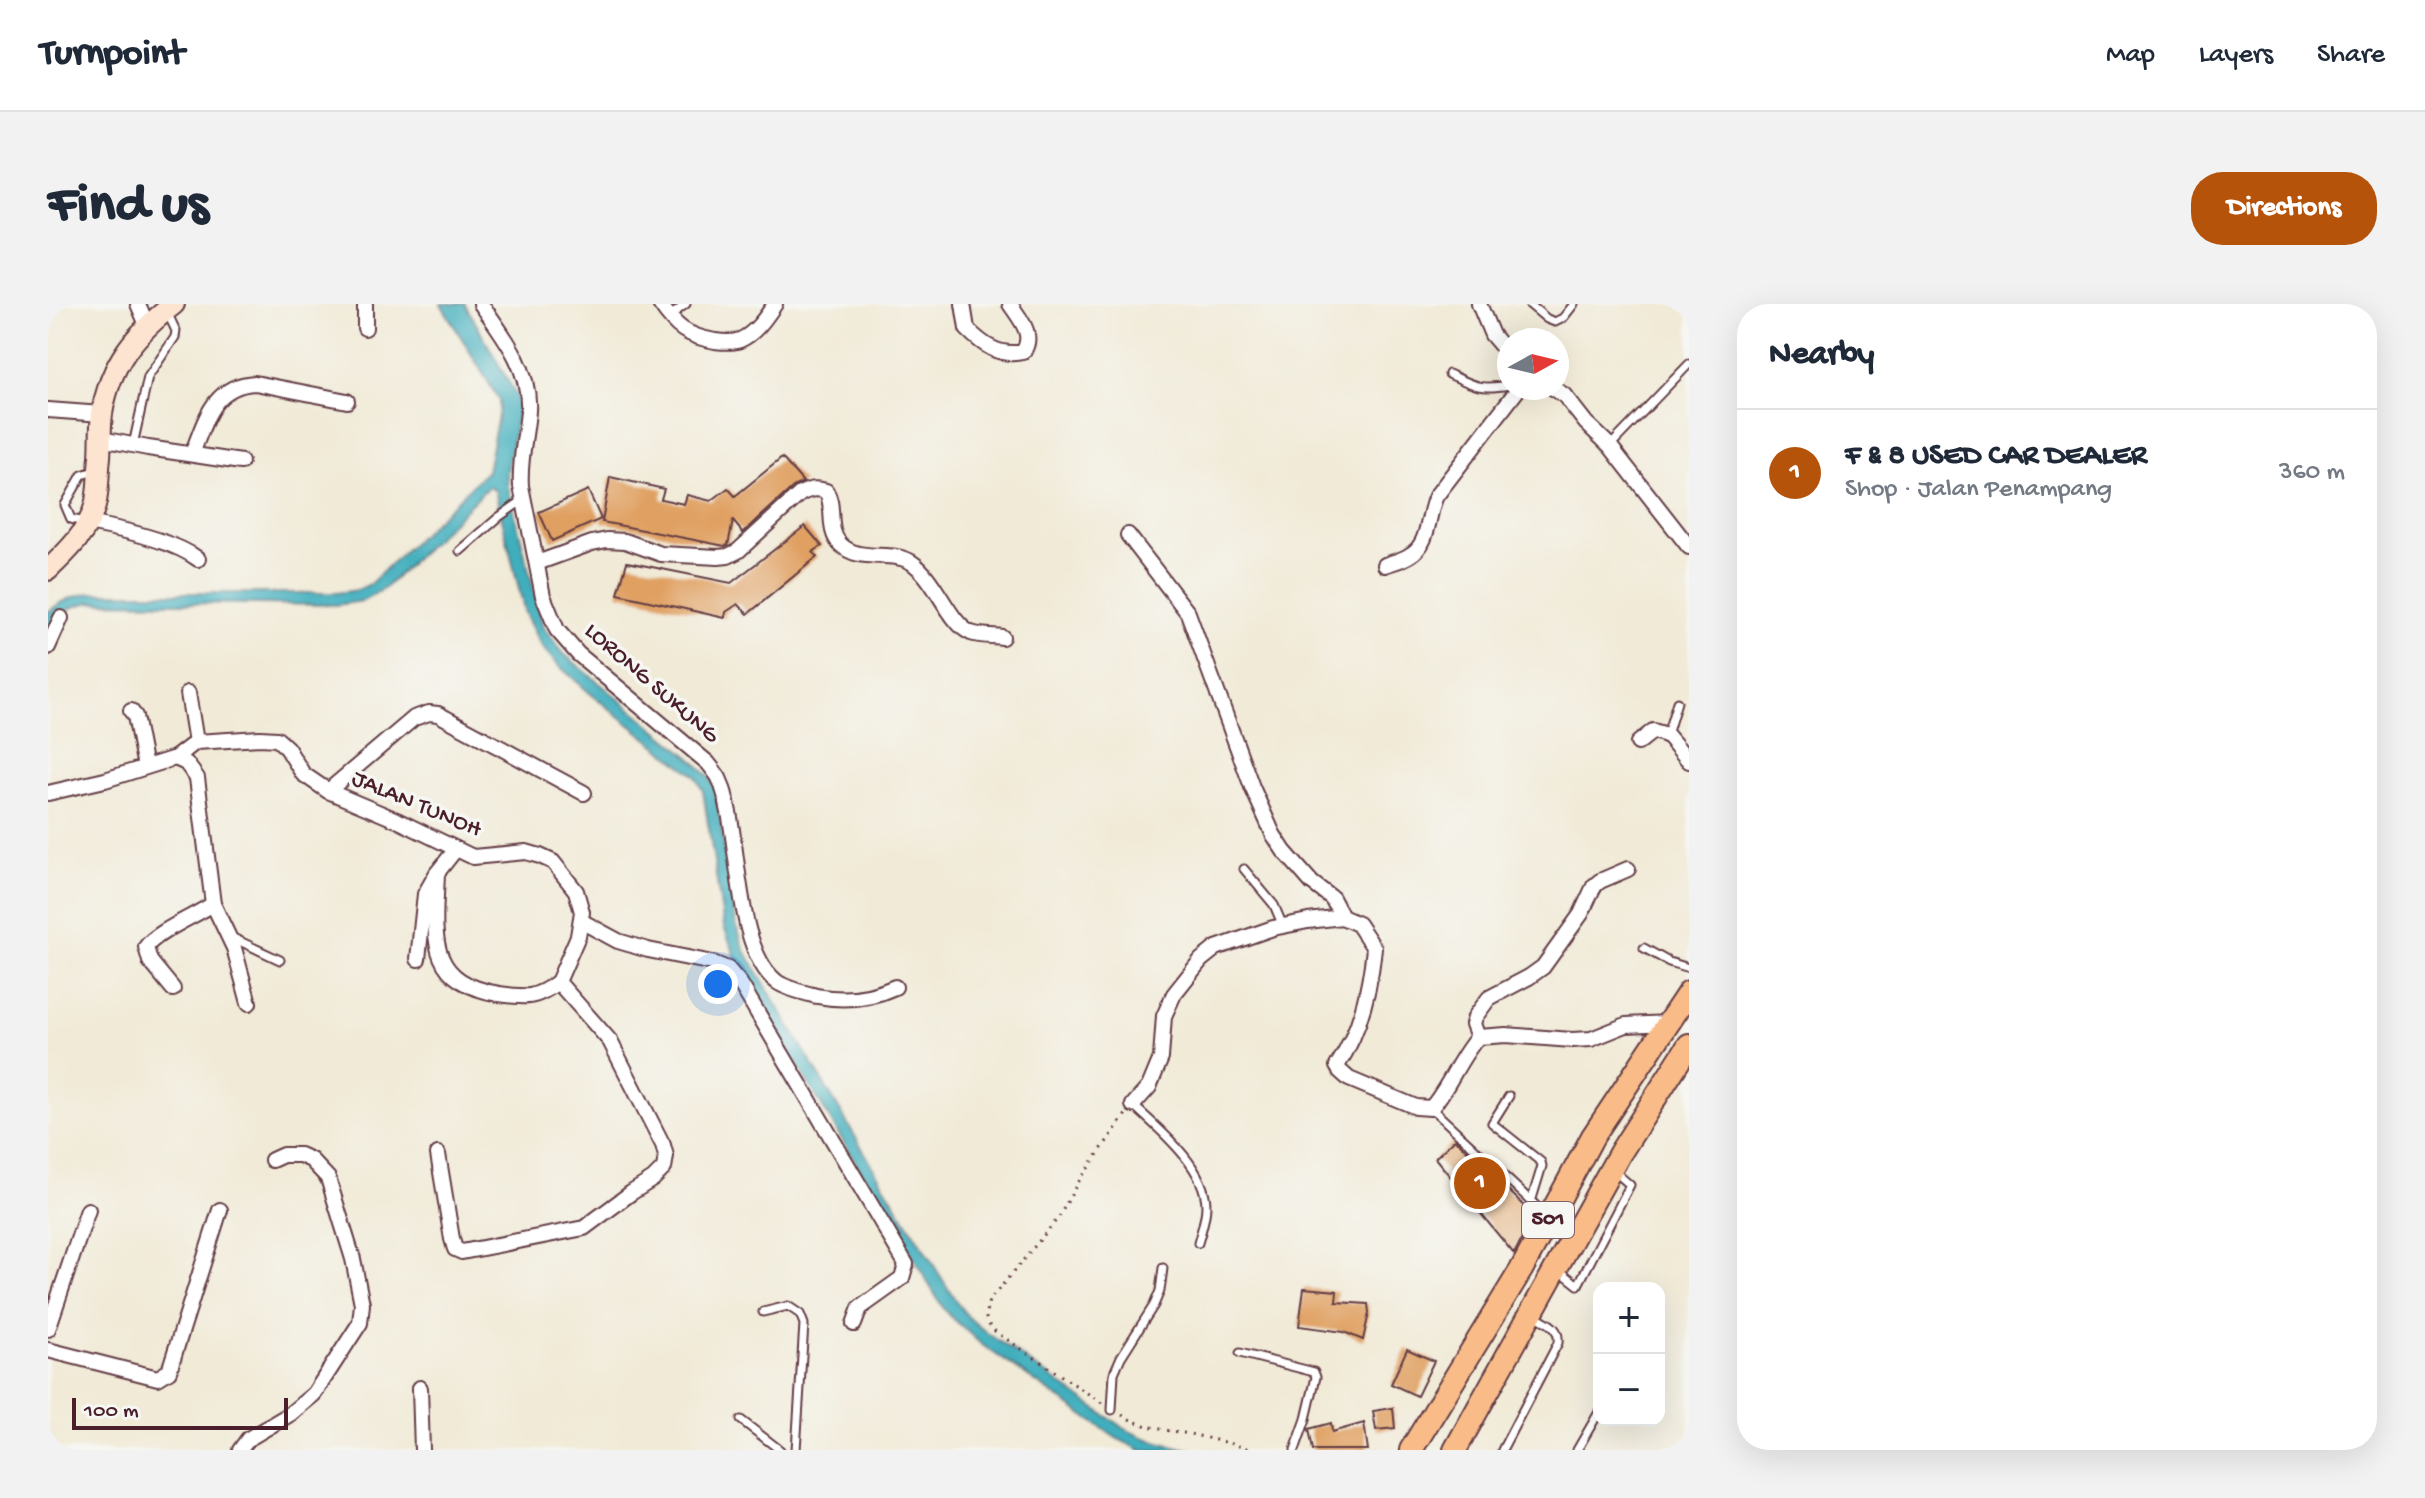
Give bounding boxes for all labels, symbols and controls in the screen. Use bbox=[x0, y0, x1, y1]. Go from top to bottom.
text: Turnpoint bbox=[40, 33, 184, 77]
text: Map bbox=[2106, 39, 2155, 72]
text: Layers bbox=[2199, 39, 2273, 72]
text: Share bbox=[2317, 39, 2385, 72]
button: Directions bbox=[2191, 172, 2377, 245]
text: Find us bbox=[48, 175, 208, 241]
north arrow bbox=[1497, 328, 1569, 400]
text: Nearby bbox=[1769, 336, 1874, 376]
text: F & 8 USED CAR DEALER bbox=[1845, 440, 2147, 475]
text: 1 bbox=[1790, 458, 1800, 489]
text: 360 m bbox=[2279, 458, 2345, 489]
text: Shop · Jalan Penampang bbox=[1845, 475, 2112, 506]
street label: LORONG SUKUNG bbox=[577, 617, 725, 751]
street label: JALAN TUNOH bbox=[347, 765, 485, 845]
your location bbox=[698, 964, 738, 1004]
pin: 1 bbox=[1454, 1153, 1506, 1213]
road number: 501 bbox=[1522, 1202, 1574, 1238]
map controls bbox=[1593, 1282, 1665, 1426]
button: + bbox=[1593, 1282, 1665, 1354]
button: − bbox=[1593, 1354, 1665, 1426]
scale bar bbox=[72, 1394, 288, 1430]
text: 100 m bbox=[84, 1399, 139, 1425]

